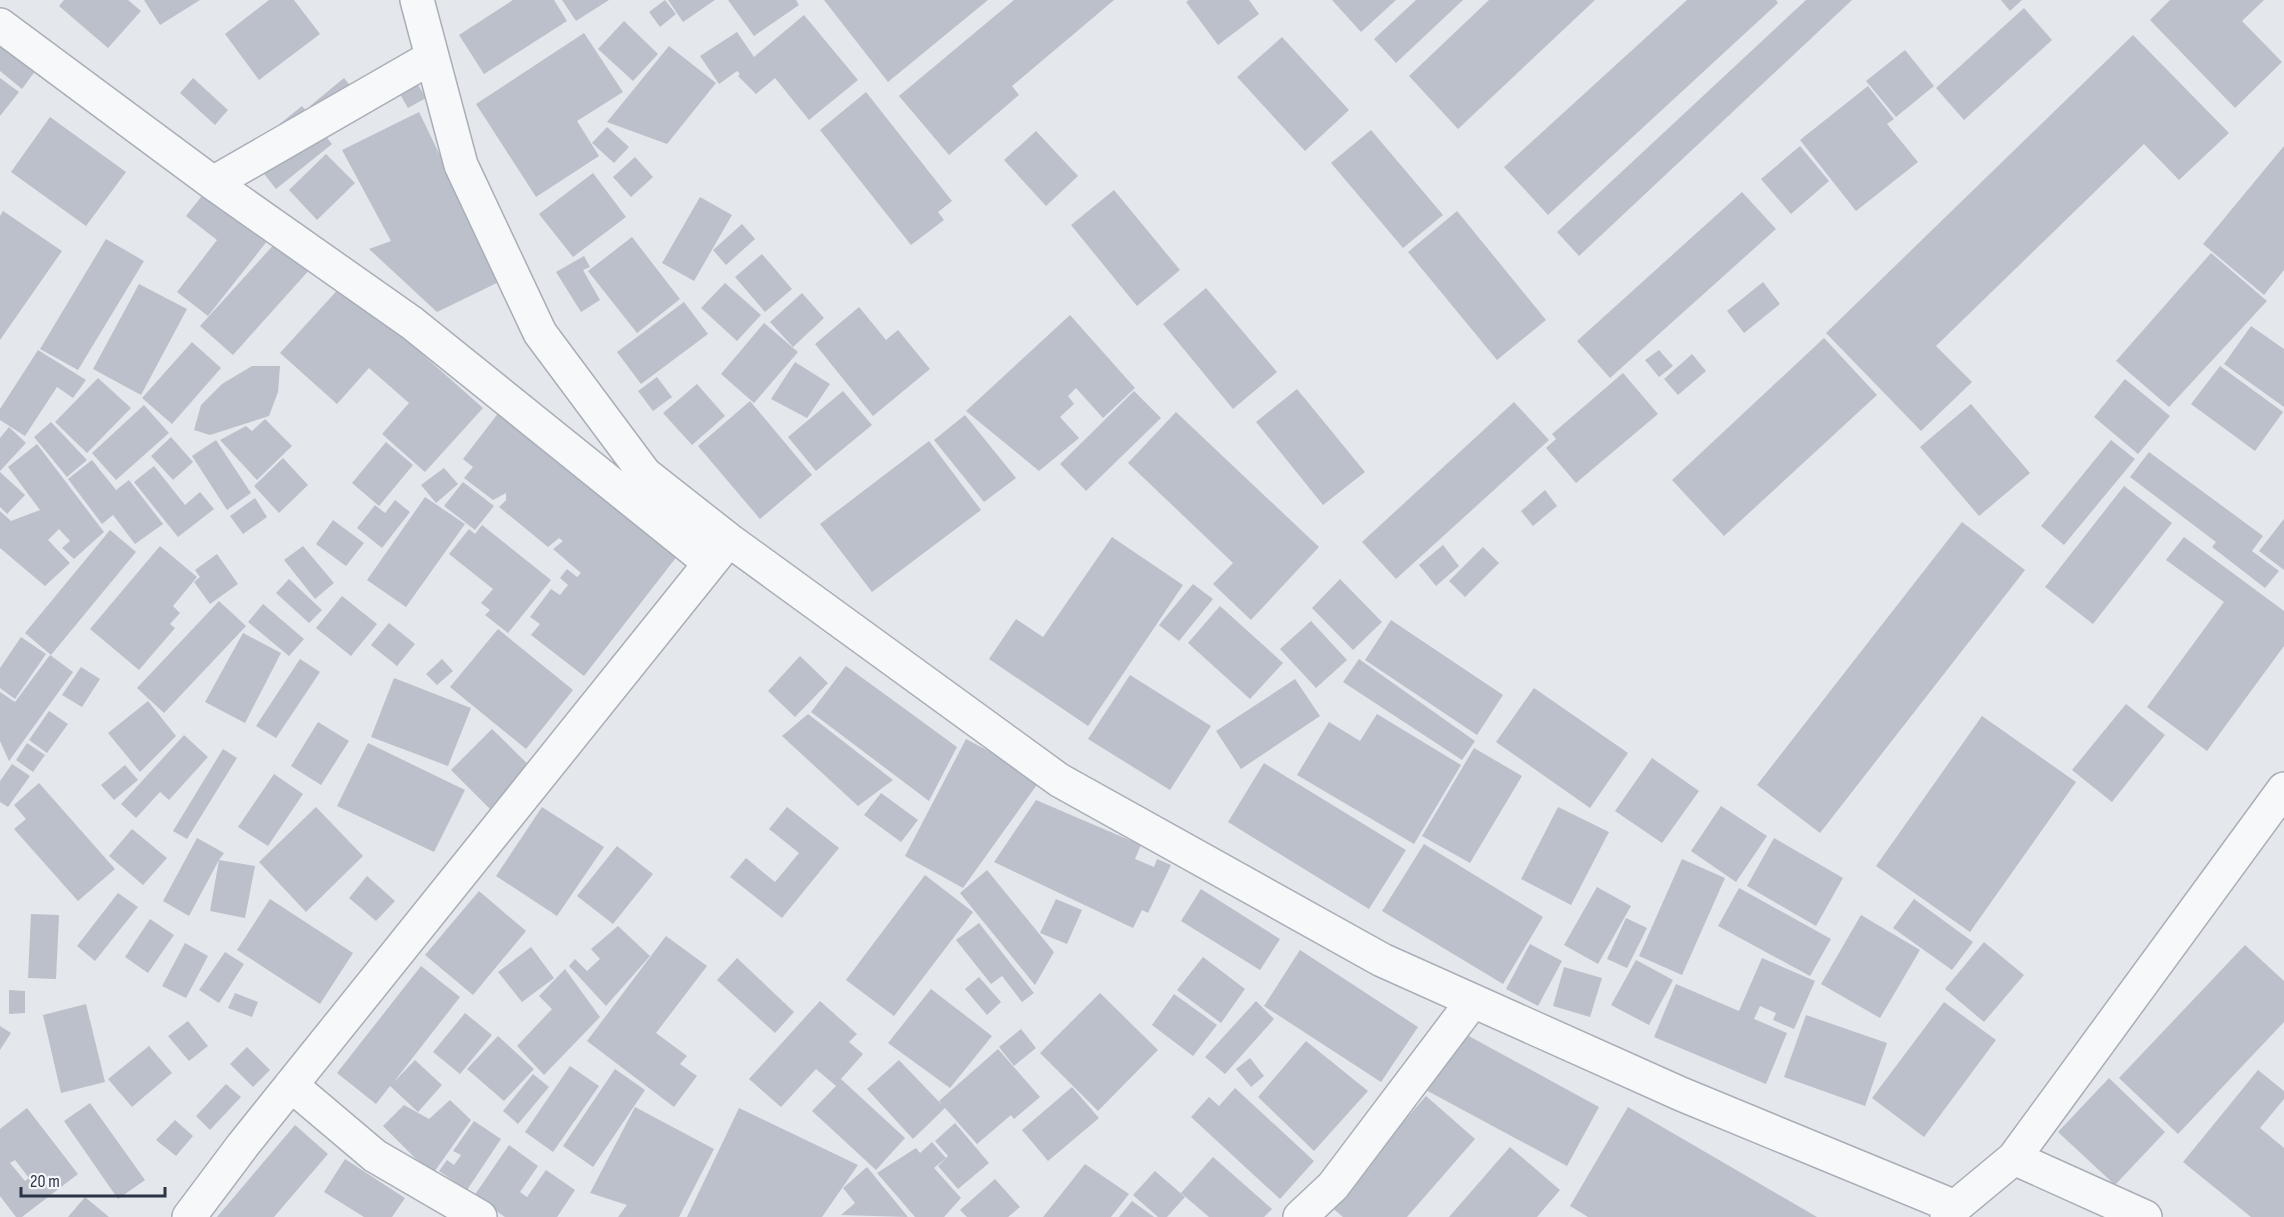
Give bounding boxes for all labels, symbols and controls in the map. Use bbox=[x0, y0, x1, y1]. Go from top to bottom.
scale bar bbox=[21, 1160, 165, 1198]
text: 20 m bbox=[30, 1171, 60, 1192]

